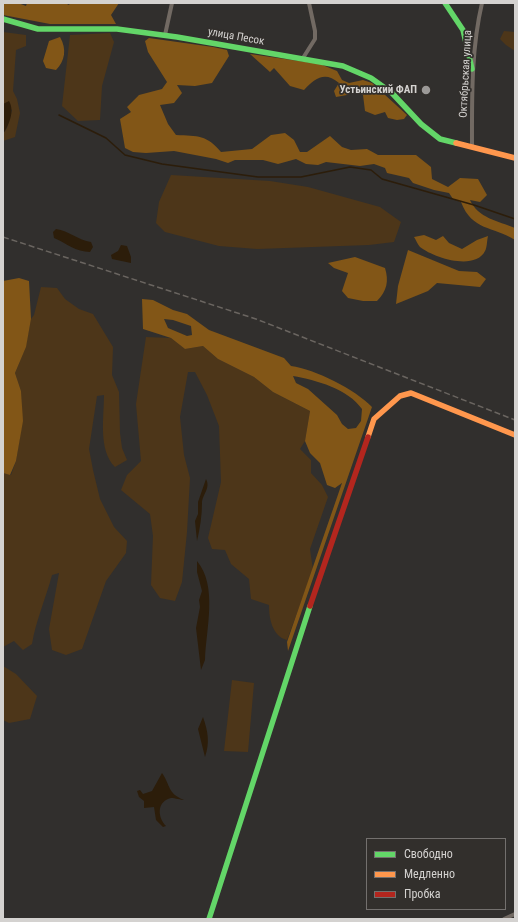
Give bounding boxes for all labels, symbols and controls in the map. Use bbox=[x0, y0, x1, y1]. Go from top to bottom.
street label: улица Песок bbox=[207, 26, 265, 48]
street label: Октябрьская улица bbox=[457, 30, 475, 118]
place label: Устьинский ФАП bbox=[339, 83, 417, 97]
marker: Устьинский ФАП bbox=[420, 84, 432, 96]
legend bbox=[366, 838, 506, 910]
text: Свободно bbox=[404, 847, 453, 861]
text: Медленно bbox=[404, 867, 455, 881]
text: Пробка bbox=[404, 887, 441, 901]

